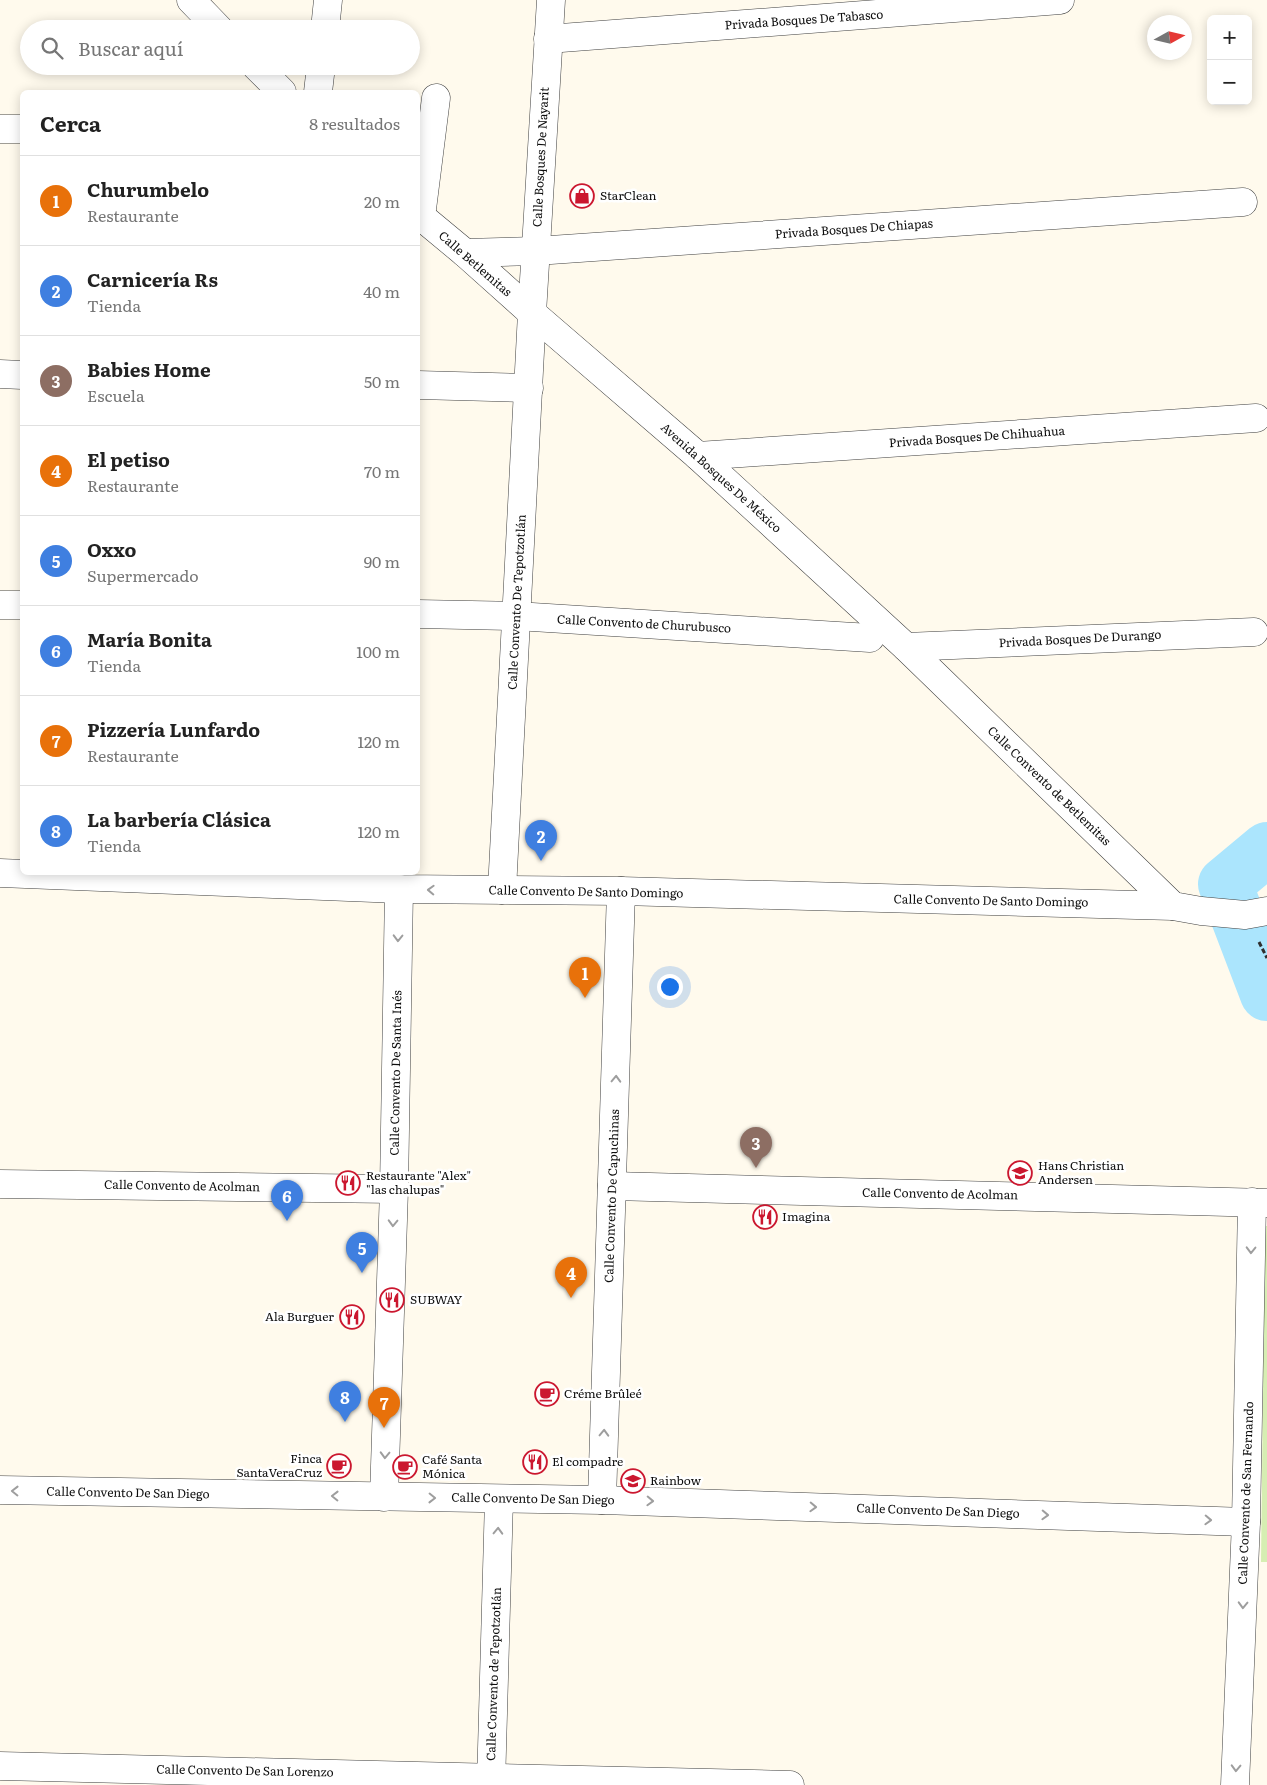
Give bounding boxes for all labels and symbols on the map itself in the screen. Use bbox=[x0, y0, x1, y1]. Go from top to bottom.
street label: Privada Bosques De Tabasco bbox=[724, 4, 884, 34]
north arrow bbox=[1147, 15, 1192, 60]
street label: Calle Bosques De Nayarit bbox=[527, 86, 553, 227]
shop icon: StarClean bbox=[569, 183, 595, 209]
place label: StarClean bbox=[600, 186, 657, 204]
street label: Privada Bosques De Chiapas bbox=[774, 213, 934, 243]
street label: Calle Betlemitas bbox=[435, 226, 517, 301]
street label: Avenida Bosques De México bbox=[657, 418, 786, 537]
street label: Privada Bosques De Chihuahua bbox=[888, 421, 1066, 451]
street label: Calle Convento De Tepotzotlán bbox=[502, 514, 530, 690]
street label: Calle Convento de Churubusco bbox=[556, 609, 732, 637]
street label: Privada Bosques De Durango bbox=[998, 625, 1162, 651]
street label: Calle Convento de Betlemitas bbox=[984, 721, 1116, 850]
pin: 2 bbox=[525, 820, 557, 861]
street label: Calle Convento De Santo Domingo bbox=[488, 880, 684, 902]
one-way arrow bbox=[426, 884, 434, 895]
street label: Calle Convento De Santo Domingo bbox=[893, 889, 1089, 911]
one-way arrow bbox=[393, 934, 404, 942]
pin: 1 bbox=[569, 957, 601, 998]
your location bbox=[657, 974, 683, 1000]
street label: Calle Convento De Santa Inés bbox=[385, 990, 405, 1156]
one-way arrow bbox=[610, 1074, 621, 1082]
street label: Calle Convento De Capuchinas bbox=[599, 1108, 623, 1283]
pin: 3 bbox=[740, 1127, 772, 1168]
place label: Hans Christian Andersen bbox=[1038, 1156, 1124, 1188]
school or university icon: Hans Christian Andersen bbox=[1007, 1160, 1033, 1186]
place label: Restaurante "Alex" "las chalupas" bbox=[366, 1166, 471, 1198]
restaurant icon: Restaurante "Alex" "las chalupas" bbox=[335, 1170, 361, 1196]
street label: Calle Convento de Acolman bbox=[104, 1175, 260, 1195]
pin: 6 bbox=[271, 1180, 303, 1221]
street label: Calle Convento de Acolman bbox=[862, 1183, 1018, 1203]
restaurant icon: Imagina bbox=[752, 1204, 778, 1230]
place label: Imagina bbox=[782, 1207, 831, 1225]
one-way arrow bbox=[387, 1219, 398, 1227]
pin: 5 bbox=[346, 1232, 378, 1273]
one-way arrow bbox=[1246, 1247, 1257, 1255]
pin: 4 bbox=[555, 1257, 587, 1298]
restaurant icon: SUBWAY bbox=[379, 1287, 405, 1313]
place label: SUBWAY bbox=[410, 1290, 463, 1308]
restaurant icon: Ala Burguer bbox=[339, 1304, 365, 1330]
place label: Ala Burguer bbox=[265, 1307, 334, 1325]
pin: 8 bbox=[329, 1381, 361, 1422]
cafe icon: Créme Brûleé bbox=[534, 1381, 560, 1407]
place label: Créme Brûleé bbox=[564, 1384, 642, 1402]
pin: 7 bbox=[368, 1387, 400, 1428]
street label: Calle Convento de San Fernando bbox=[1233, 1401, 1257, 1585]
one-way arrow bbox=[599, 1429, 609, 1437]
place label: Finca SantaVeraCruz bbox=[236, 1449, 323, 1481]
restaurant icon: El compadre bbox=[522, 1449, 548, 1475]
place label: Café Santa Mónica bbox=[422, 1450, 483, 1482]
one-way arrow bbox=[380, 1452, 390, 1459]
place label: El compadre bbox=[552, 1452, 623, 1470]
cafe icon: Finca SantaVeraCruz bbox=[326, 1453, 352, 1479]
cafe icon: Café Santa Mónica bbox=[392, 1454, 418, 1480]
school or university icon: Rainbow bbox=[620, 1468, 646, 1494]
place label: Rainbow bbox=[650, 1471, 702, 1489]
street label: Calle Convento De San Diego bbox=[46, 1482, 210, 1502]
one-way arrow bbox=[11, 1486, 18, 1496]
street label: Calle Convento De San Diego bbox=[451, 1488, 615, 1508]
one-way arrow bbox=[331, 1491, 338, 1501]
one-way arrow bbox=[429, 1493, 437, 1503]
one-way arrow bbox=[647, 1496, 655, 1507]
street label: Calle Convento De San Diego bbox=[856, 1498, 1020, 1522]
one-way arrow bbox=[809, 1502, 817, 1512]
one-way arrow bbox=[1042, 1510, 1049, 1520]
one-way arrow bbox=[1204, 1515, 1212, 1526]
one-way arrow bbox=[492, 1527, 503, 1535]
street label: Calle Convento de Tepotzotlán bbox=[481, 1587, 505, 1761]
one-way arrow bbox=[1237, 1602, 1248, 1610]
street label: Calle Convento De San Lorenzo bbox=[156, 1759, 334, 1781]
one-way arrow bbox=[1231, 1764, 1241, 1772]

